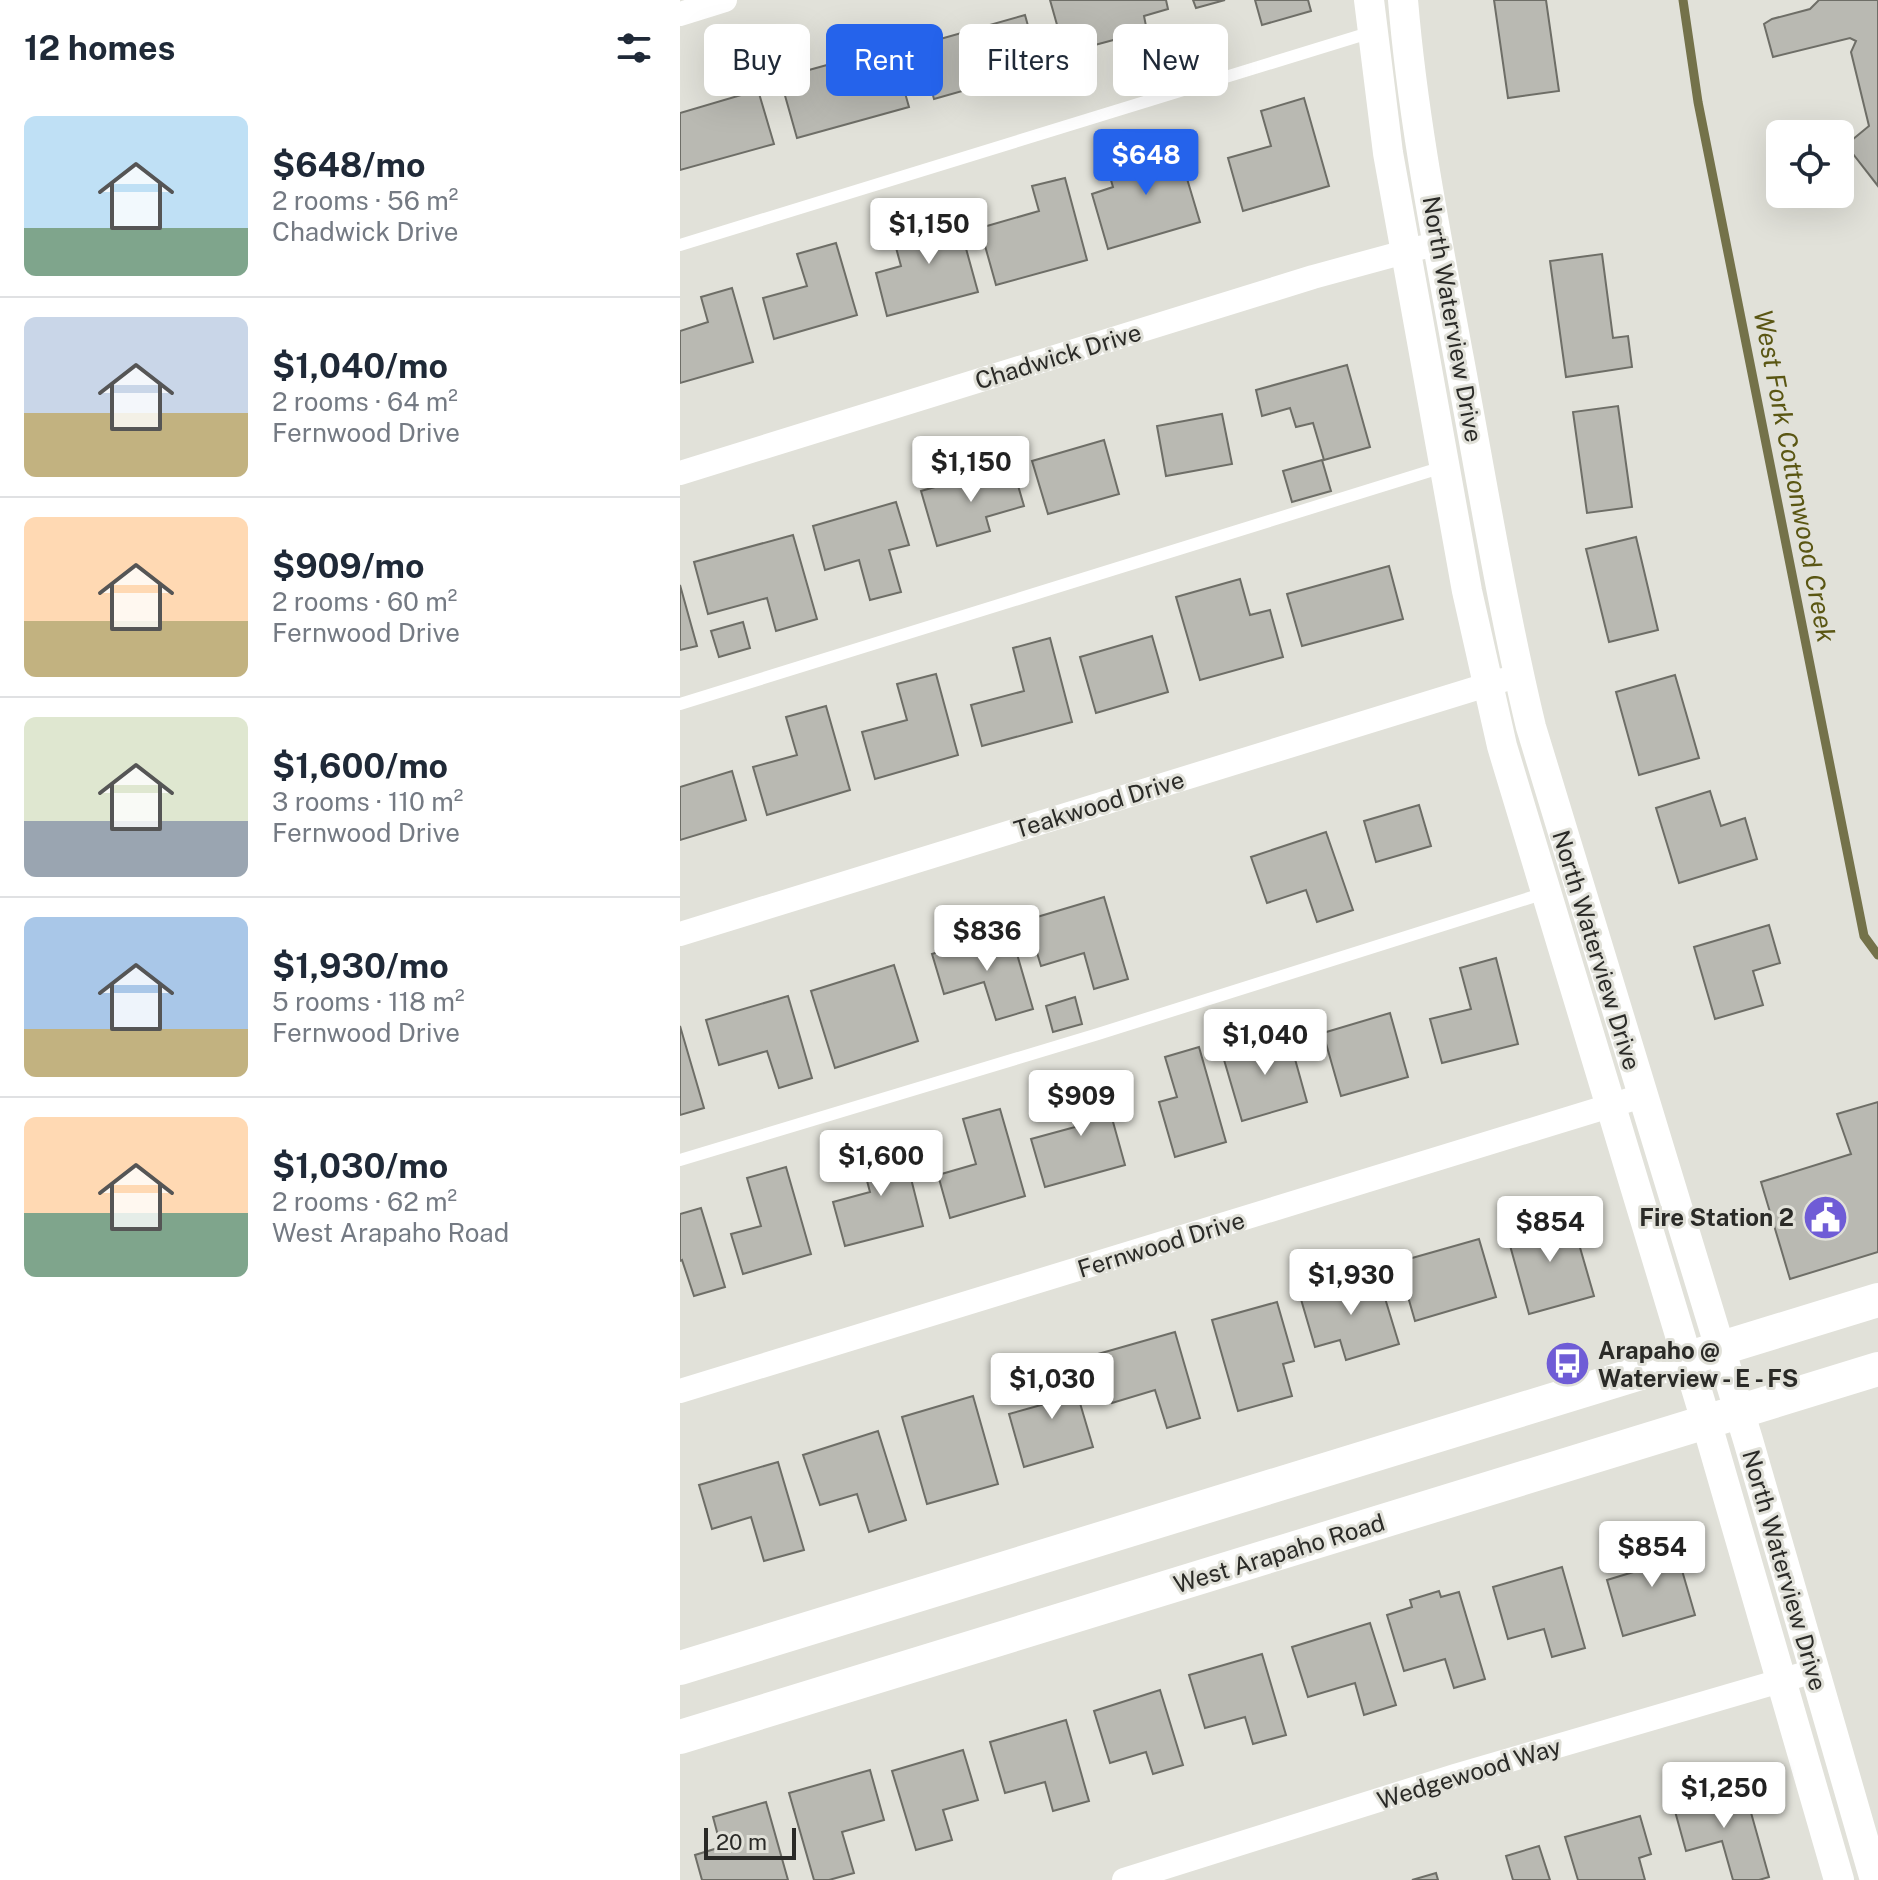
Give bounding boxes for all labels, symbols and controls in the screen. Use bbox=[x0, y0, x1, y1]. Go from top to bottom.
chip: Buy bbox=[704, 24, 810, 96]
chip: Rent bbox=[826, 24, 943, 96]
chip: Filters bbox=[959, 24, 1097, 96]
chip: New bbox=[1113, 24, 1228, 96]
icon: filters bbox=[612, 26, 656, 70]
text: 12 homes bbox=[24, 28, 175, 68]
map controls bbox=[1766, 120, 1854, 208]
button: locate bbox=[1766, 120, 1854, 208]
pin: $648 bbox=[1099, 129, 1193, 197]
text: $648 bbox=[1111, 139, 1181, 170]
text: $648/mo bbox=[272, 145, 426, 185]
icon: home bbox=[88, 148, 184, 244]
text: 2 rooms · 56 m² bbox=[272, 185, 458, 216]
street label: North Waterview Drive bbox=[1418, 194, 1488, 444]
pin: $1,150 bbox=[864, 198, 994, 266]
text: $1,150 bbox=[888, 208, 970, 239]
text: Chadwick Drive bbox=[272, 216, 459, 247]
water label: West Fork Cottonwood Creek bbox=[1747, 307, 1843, 645]
street label: Chadwick Drive bbox=[972, 317, 1144, 395]
text: $1,040/mo bbox=[272, 346, 448, 386]
icon: home bbox=[88, 349, 184, 445]
text: 2 rooms · 64 m² bbox=[272, 386, 458, 417]
text: Fernwood Drive bbox=[272, 417, 460, 448]
pin: $1,150 bbox=[906, 436, 1036, 504]
text: $1,150 bbox=[930, 446, 1012, 477]
text: $909/mo bbox=[272, 546, 425, 586]
icon: home bbox=[88, 549, 184, 645]
text: 2 rooms · 60 m² bbox=[272, 586, 457, 617]
text: Fernwood Drive bbox=[272, 617, 460, 648]
text: $1,600/mo bbox=[272, 746, 448, 786]
icon: home bbox=[88, 749, 184, 845]
street label: Teakwood Drive bbox=[1011, 765, 1187, 843]
text: 3 rooms · 110 m² bbox=[272, 786, 463, 817]
text: Fernwood Drive bbox=[272, 817, 460, 848]
street label: North Waterview Drive bbox=[1547, 827, 1647, 1073]
pin: $836 bbox=[940, 905, 1034, 973]
text: $836 bbox=[952, 915, 1022, 946]
text: $1,930/mo bbox=[272, 946, 449, 986]
icon: home bbox=[88, 949, 184, 1045]
text: 5 rooms · 118 m² bbox=[272, 986, 465, 1017]
pin: $1,040 bbox=[1200, 1009, 1330, 1077]
text: Fernwood Drive bbox=[272, 1017, 460, 1048]
text: $1,040 bbox=[1222, 1019, 1308, 1050]
pin: $909 bbox=[1034, 1070, 1128, 1138]
text: $909 bbox=[1047, 1080, 1115, 1111]
pin: $1,600 bbox=[816, 1130, 946, 1198]
text: $1,600 bbox=[838, 1140, 924, 1171]
text: $1,030/mo bbox=[272, 1146, 448, 1186]
icon: home bbox=[88, 1149, 184, 1245]
text: 2 rooms · 62 m² bbox=[272, 1186, 457, 1217]
public building icon: Fire Station 2 bbox=[1801, 1193, 1849, 1241]
pin: $854 bbox=[1503, 1196, 1597, 1264]
place label: Fire Station 2 bbox=[1639, 1203, 1794, 1231]
street label: Fernwood Drive bbox=[1074, 1205, 1248, 1283]
text: $854 bbox=[1515, 1206, 1585, 1237]
text: West Arapaho Road bbox=[272, 1217, 509, 1248]
pin: $1,930 bbox=[1286, 1249, 1416, 1317]
text: $1,930 bbox=[1307, 1259, 1395, 1290]
place label: Arapaho @ Waterview - E - FS bbox=[1598, 1336, 1798, 1392]
bus stop icon: Arapaho @ Waterview - E - FS bbox=[1543, 1340, 1591, 1388]
pin: $1,030 bbox=[987, 1353, 1117, 1421]
text: $1,030 bbox=[1009, 1363, 1095, 1394]
street label: North Waterview Drive bbox=[1737, 1446, 1833, 1694]
street label: West Arapaho Road bbox=[1170, 1508, 1388, 1598]
pin: $854 bbox=[1605, 1521, 1699, 1589]
text: $854 bbox=[1617, 1531, 1687, 1562]
street label: Wedgewood Way bbox=[1374, 1732, 1564, 1814]
pin: $1,250 bbox=[1659, 1762, 1789, 1830]
text: $1,250 bbox=[1680, 1772, 1768, 1803]
scale bar bbox=[704, 1824, 796, 1860]
text: 20 m bbox=[716, 1829, 767, 1855]

